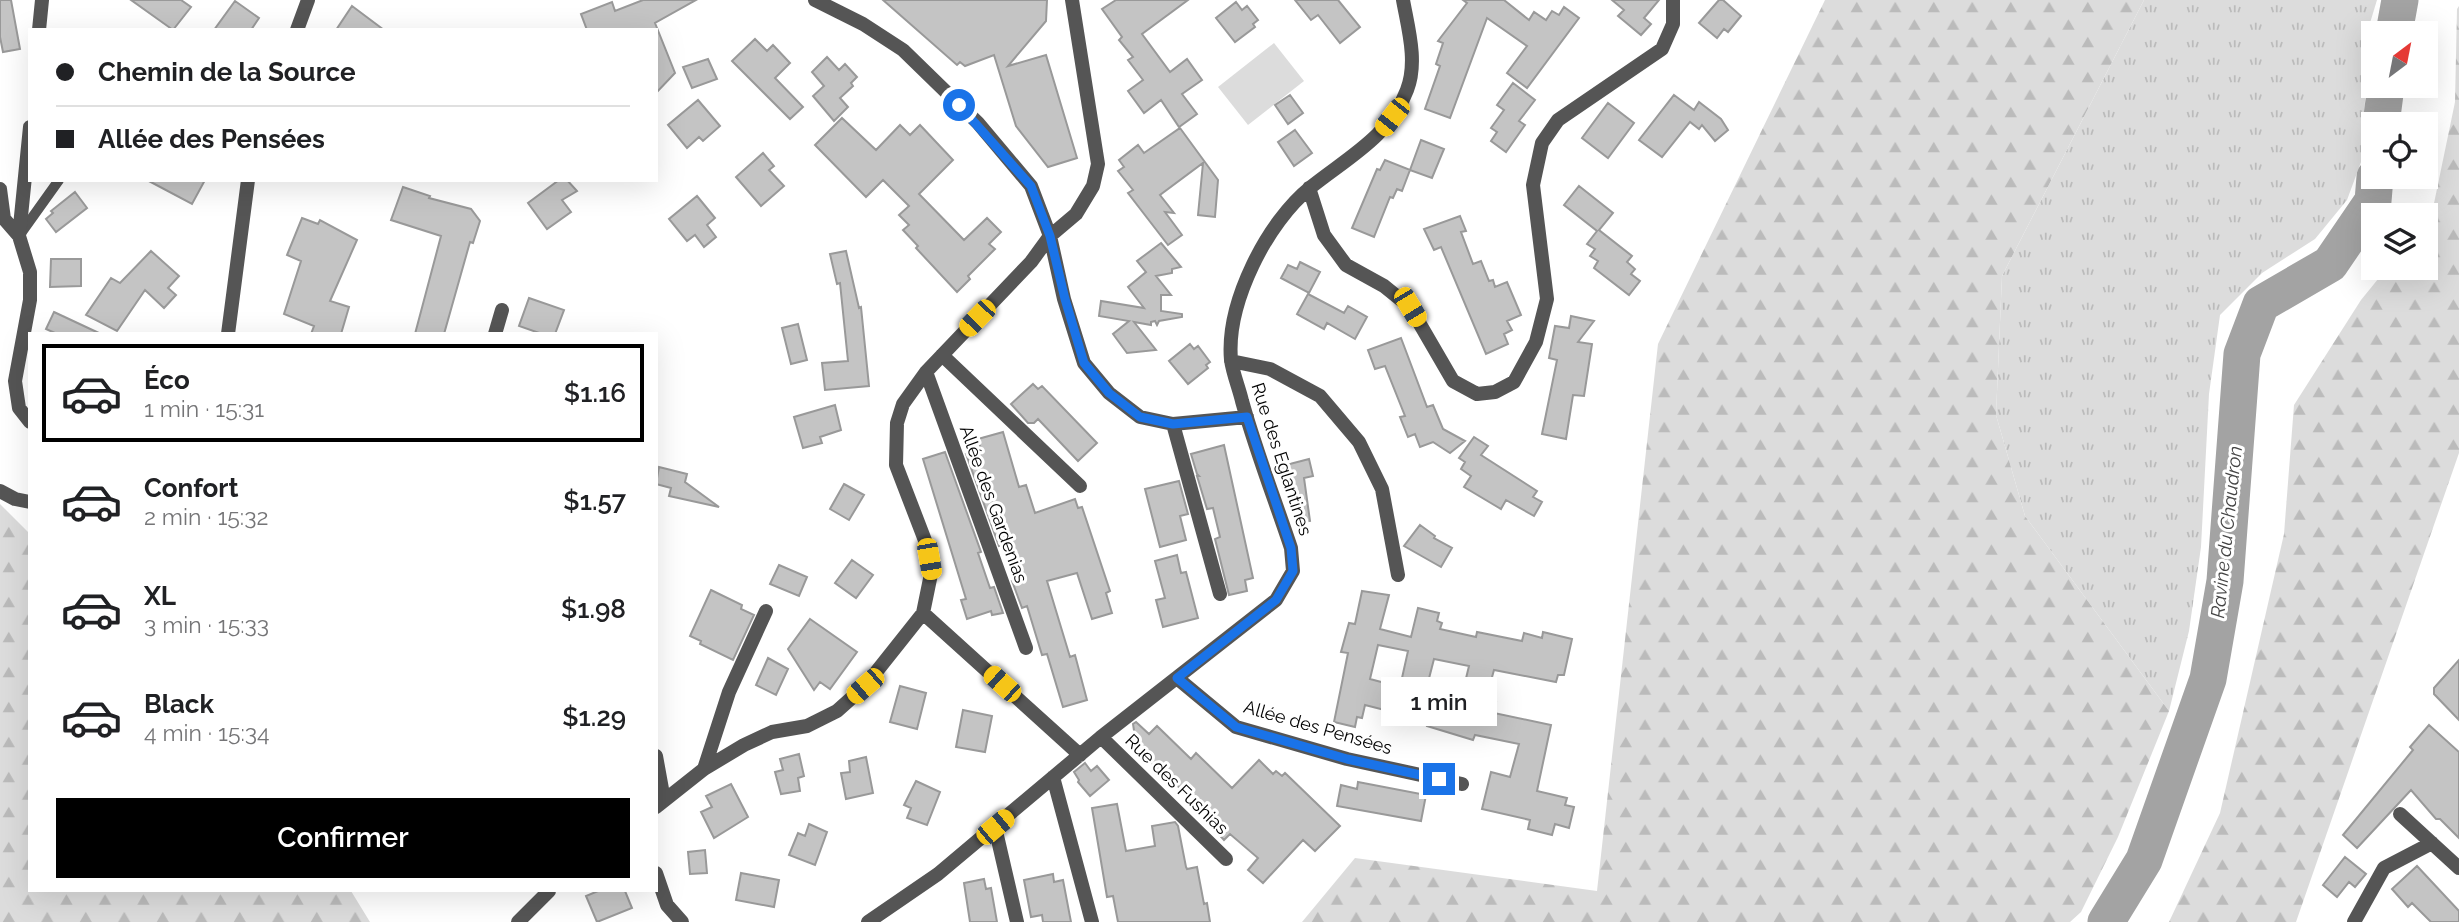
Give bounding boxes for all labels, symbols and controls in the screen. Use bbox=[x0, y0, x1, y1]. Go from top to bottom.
north arrow bbox=[2361, 21, 2438, 98]
map controls bbox=[2361, 21, 2438, 280]
text: Chemin de la Source bbox=[98, 57, 356, 87]
route start bbox=[943, 89, 975, 121]
car bbox=[1371, 94, 1414, 140]
button: locate bbox=[2361, 112, 2438, 189]
text: Allée des Pensées bbox=[98, 124, 325, 154]
button: layers bbox=[2361, 203, 2438, 280]
car bbox=[1391, 284, 1430, 330]
car bbox=[955, 296, 1000, 340]
icon: car bbox=[60, 362, 123, 425]
text: Éco bbox=[144, 365, 190, 395]
text: $1.16 bbox=[564, 378, 626, 408]
street label: Rue des Eglantines bbox=[1247, 380, 1317, 538]
text: 1 min · 15:31 bbox=[144, 395, 264, 422]
street label: Allée des Gardenias bbox=[956, 422, 1032, 586]
water label: Ravine du Chaudron bbox=[2206, 445, 2246, 619]
icon: car bbox=[60, 470, 123, 533]
text: Confort bbox=[144, 473, 238, 503]
text: $1.57 bbox=[563, 486, 626, 516]
text: 2 min · 15:32 bbox=[144, 503, 268, 530]
car bbox=[916, 536, 943, 582]
icon: car bbox=[60, 578, 123, 641]
text: XL bbox=[144, 581, 176, 611]
text: $1.98 bbox=[561, 594, 626, 624]
text: 3 min · 15:33 bbox=[144, 611, 269, 638]
car bbox=[980, 662, 1025, 706]
car bbox=[843, 664, 888, 708]
callout: 1 min bbox=[1381, 678, 1497, 726]
icon: car bbox=[60, 686, 123, 749]
text: 1 min bbox=[1410, 688, 1468, 715]
text: Black bbox=[144, 689, 214, 719]
street label: Allée des Pensées bbox=[1241, 696, 1395, 758]
text: $1.29 bbox=[562, 702, 626, 732]
text: 4 min · 15:34 bbox=[144, 719, 270, 746]
street label: Rue des Fushias bbox=[1121, 730, 1233, 839]
route end bbox=[1423, 763, 1455, 795]
button: Confirmer bbox=[56, 798, 630, 878]
car bbox=[973, 805, 1018, 849]

